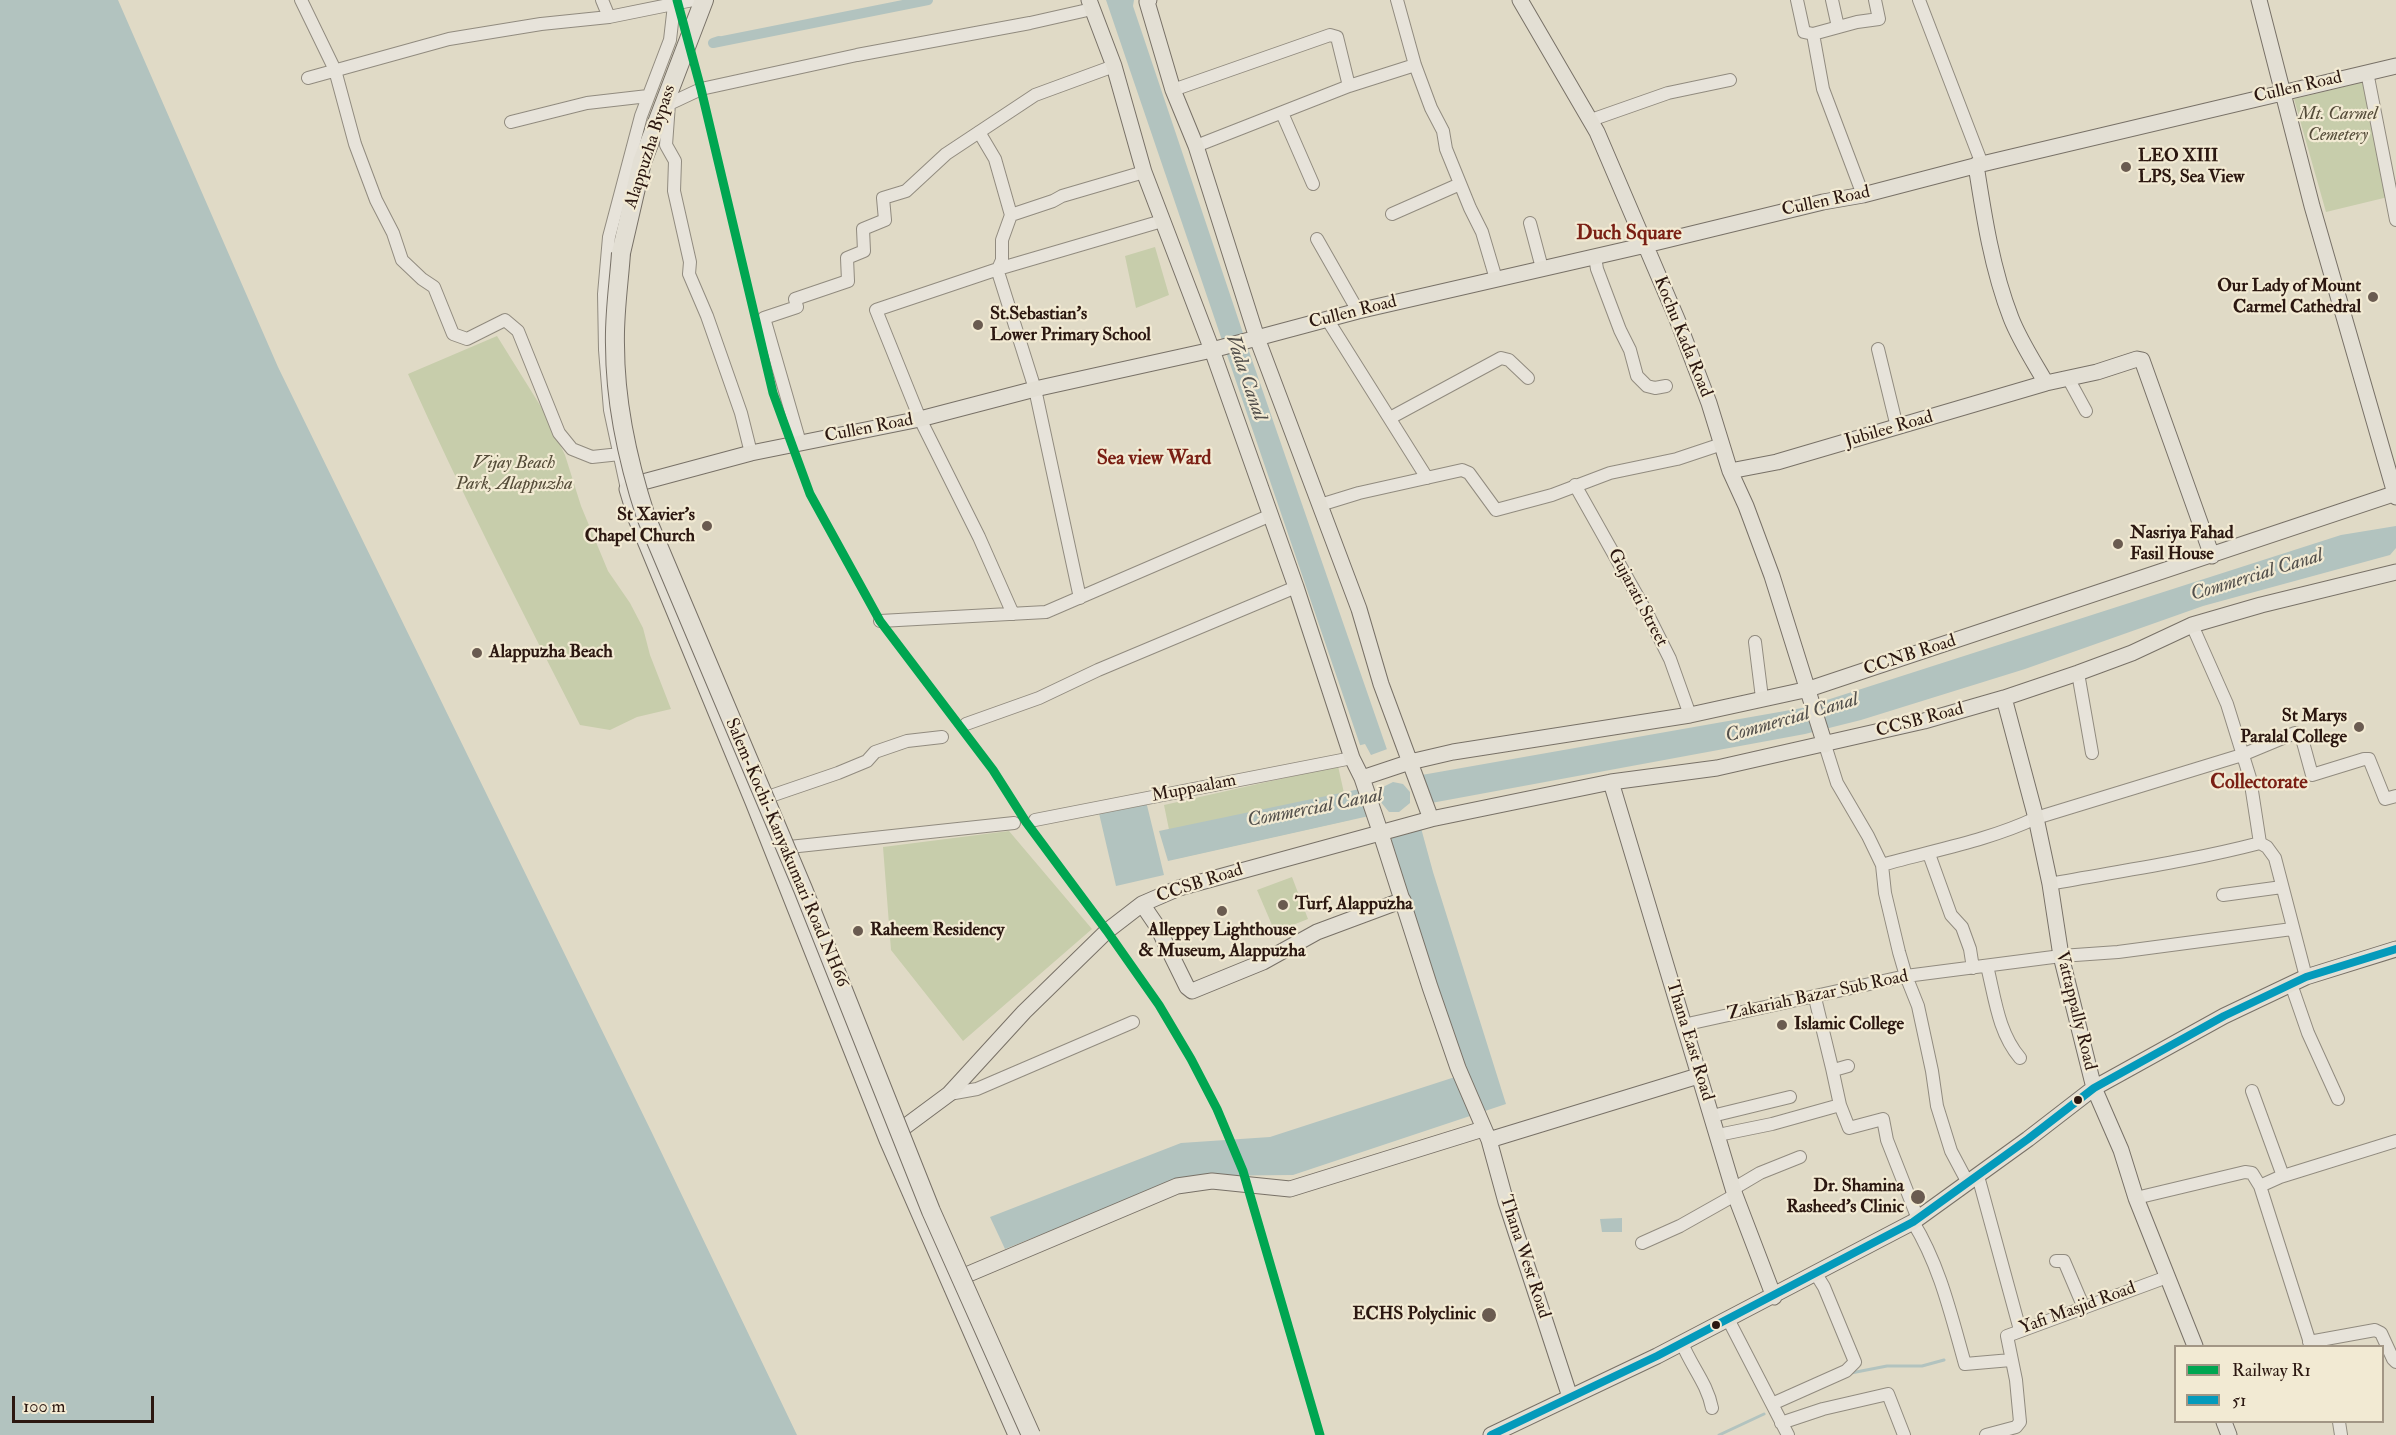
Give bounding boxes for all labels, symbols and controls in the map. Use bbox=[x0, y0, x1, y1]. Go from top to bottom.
street label: Cullen Road bbox=[2252, 67, 2344, 109]
street label: Alappuzha Bypass bbox=[621, 82, 681, 212]
park label: Mt. Carmel Cemetery bbox=[2298, 104, 2378, 146]
place label: LEO XIII LPS, Sea View bbox=[2138, 146, 2244, 188]
marker: LEO XIII LPS, Sea View bbox=[2119, 160, 2133, 174]
street label: Cullen Road bbox=[1780, 182, 1872, 222]
district label: Duch Square bbox=[1576, 223, 1682, 247]
street label: Kochu Kada Road bbox=[1648, 273, 1716, 401]
place label: Our Lady of Mount Carmel Cathedral bbox=[2217, 276, 2361, 318]
marker: Our Lady of Mount Carmel Cathedral bbox=[2366, 290, 2380, 304]
street label: Cullen Road bbox=[1307, 292, 1399, 334]
place label: St.Sebastian's Lower Primary School bbox=[990, 304, 1151, 346]
marker: St.Sebastian's Lower Primary School bbox=[971, 318, 985, 332]
water label: Vada Canal bbox=[1219, 332, 1271, 424]
street label: Jubilee Road bbox=[1842, 407, 1936, 453]
street label: Cullen Road bbox=[823, 410, 915, 448]
district label: Sea view Ward bbox=[1097, 448, 1211, 472]
park label: Vijay Beach Park, Alappuzha bbox=[456, 453, 572, 496]
place label: St Xavier's Chapel Church bbox=[585, 505, 695, 548]
marker: St Xavier's Chapel Church bbox=[700, 519, 714, 533]
place label: Nasriya Fahad Fasil House bbox=[2130, 523, 2234, 566]
marker: Nasriya Fahad Fasil House bbox=[2111, 537, 2125, 551]
water label: Commercial Canal bbox=[2188, 544, 2326, 608]
street label: Gujarati Street bbox=[1602, 545, 1672, 651]
street label: CCNB Road bbox=[1861, 631, 1959, 681]
place label: Alappuzha Beach bbox=[489, 642, 613, 664]
marker: Alappuzha Beach bbox=[470, 646, 484, 660]
water label: Commercial Canal bbox=[1723, 689, 1861, 749]
street label: CCSB Road bbox=[1874, 699, 1966, 743]
place label: St Marys Paralal College bbox=[2240, 706, 2347, 748]
street label: Salem-Kochi-Kanyakumari Road NH66 bbox=[719, 715, 853, 991]
marker: St Marys Paralal College bbox=[2352, 720, 2366, 734]
street label: Muppaalam bbox=[1150, 770, 1238, 808]
district label: Collectorate bbox=[2210, 772, 2308, 796]
water label: Commercial Canal bbox=[1245, 784, 1385, 834]
street label: CCSB Road bbox=[1154, 860, 1246, 908]
place label: Turf, Alappuzha bbox=[1295, 894, 1413, 916]
marker: Turf, Alappuzha bbox=[1276, 898, 1290, 912]
marker: Alleppey Lighthouse & Museum, Alappuzha bbox=[1215, 904, 1229, 918]
place label: Raheem Residency bbox=[870, 920, 1004, 942]
place label: Alleppey Lighthouse & Museum, Alappuzha bbox=[1139, 920, 1305, 962]
marker: Raheem Residency bbox=[851, 924, 865, 938]
street label: Vattappally Road bbox=[2050, 949, 2100, 1073]
street label: Zakariah Bazar Sub Road bbox=[1726, 966, 1910, 1026]
street label: Thana East Road bbox=[1660, 978, 1718, 1104]
place label: Islamic College bbox=[1794, 1014, 1904, 1036]
marker: Islamic College bbox=[1775, 1018, 1789, 1032]
unlabelled marker bbox=[2072, 1094, 2084, 1106]
place label: Dr. Shamina Rasheed's Clinic bbox=[1786, 1176, 1904, 1218]
marker: Dr. Shamina Rasheed's Clinic bbox=[1909, 1188, 1927, 1206]
street label: Thana West Road bbox=[1494, 1193, 1554, 1321]
street label: Yafi Masjid Road bbox=[2017, 1278, 2139, 1340]
place label: ECHS Polyclinic bbox=[1352, 1304, 1476, 1326]
marker: ECHS Polyclinic bbox=[1480, 1306, 1498, 1324]
unlabelled marker bbox=[1710, 1319, 1722, 1331]
legend bbox=[2174, 1345, 2384, 1423]
text: Railway R1 bbox=[2232, 1359, 2311, 1382]
scale bar bbox=[15, 1384, 158, 1422]
text: 51 bbox=[2232, 1389, 2246, 1412]
text: 100 m bbox=[23, 1395, 66, 1418]

